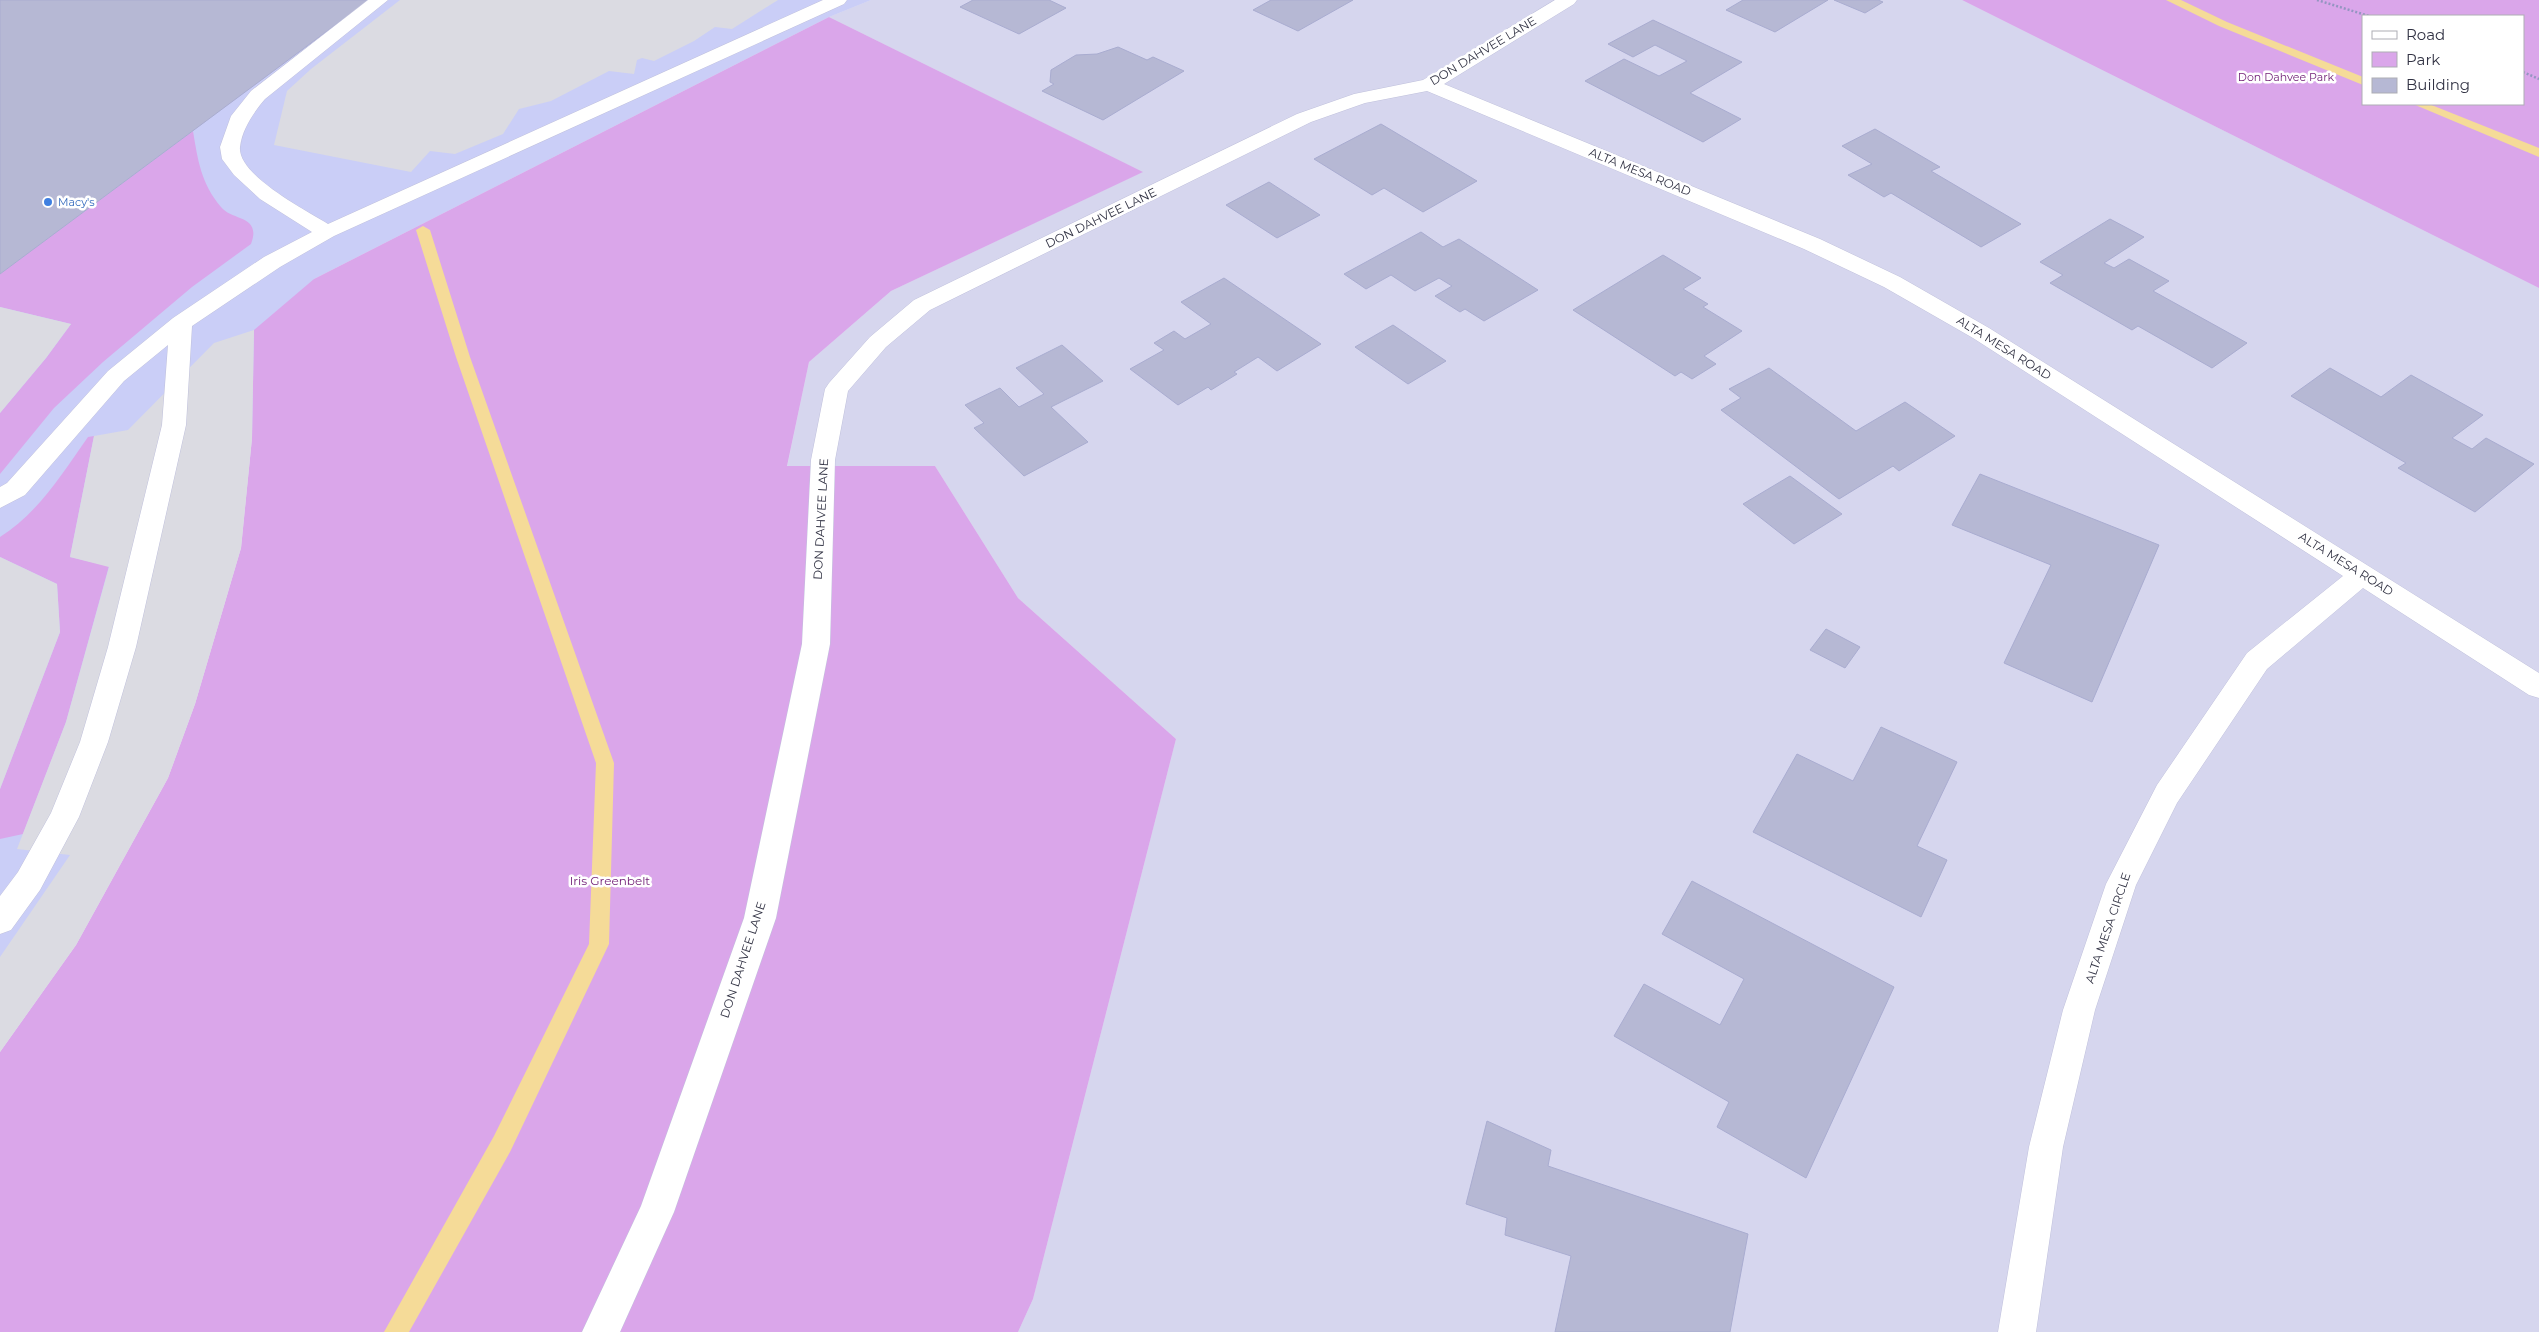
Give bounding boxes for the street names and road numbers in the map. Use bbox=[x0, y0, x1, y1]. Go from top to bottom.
street label: DON DAHVEE LANE bbox=[1427, 13, 1539, 88]
street label: ALTA MESA ROAD bbox=[1587, 144, 1693, 199]
street label: DON DAHVEE LANE bbox=[1043, 184, 1159, 251]
street label: ALTA MESA ROAD bbox=[1954, 312, 2054, 383]
street label: DON DAHVEE LANE bbox=[810, 458, 831, 580]
street label: ALTA MESA ROAD bbox=[2296, 528, 2396, 599]
street label: ALTA MESA CIRCLE bbox=[2082, 871, 2134, 985]
street label: DON DAHVEE LANE bbox=[717, 900, 768, 1020]

